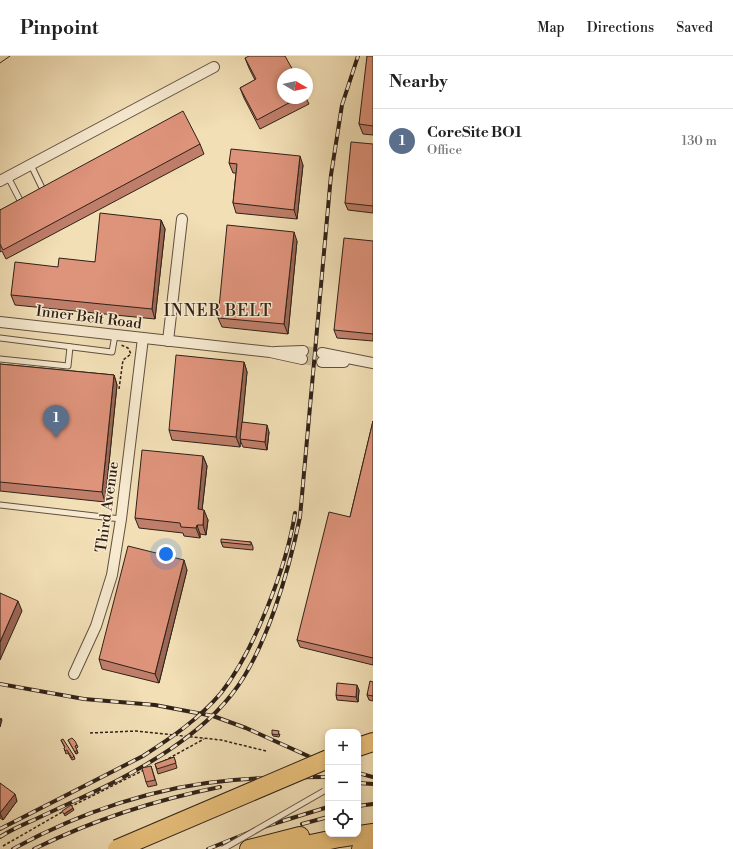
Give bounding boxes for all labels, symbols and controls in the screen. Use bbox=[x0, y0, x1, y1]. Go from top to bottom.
text: Pinpoint bbox=[20, 16, 99, 40]
text: Map bbox=[537, 19, 565, 37]
text: Directions bbox=[587, 19, 654, 37]
text: Saved bbox=[676, 19, 713, 37]
north arrow bbox=[277, 68, 313, 104]
text: Nearby bbox=[389, 71, 448, 93]
text: CoreSite BO1 bbox=[427, 123, 522, 142]
text: 1 bbox=[399, 133, 405, 149]
text: 130 m bbox=[682, 133, 717, 149]
text: Office bbox=[427, 142, 462, 158]
district label: INNER BELT bbox=[164, 301, 272, 321]
street label: Inner Belt Road bbox=[35, 302, 143, 333]
pin: 1 bbox=[43, 405, 69, 438]
street label: Third Avenue bbox=[92, 460, 123, 554]
your location bbox=[156, 544, 176, 564]
map controls bbox=[325, 729, 361, 837]
button: + bbox=[325, 729, 361, 765]
button: − bbox=[325, 765, 361, 801]
button: locate bbox=[325, 801, 361, 837]

